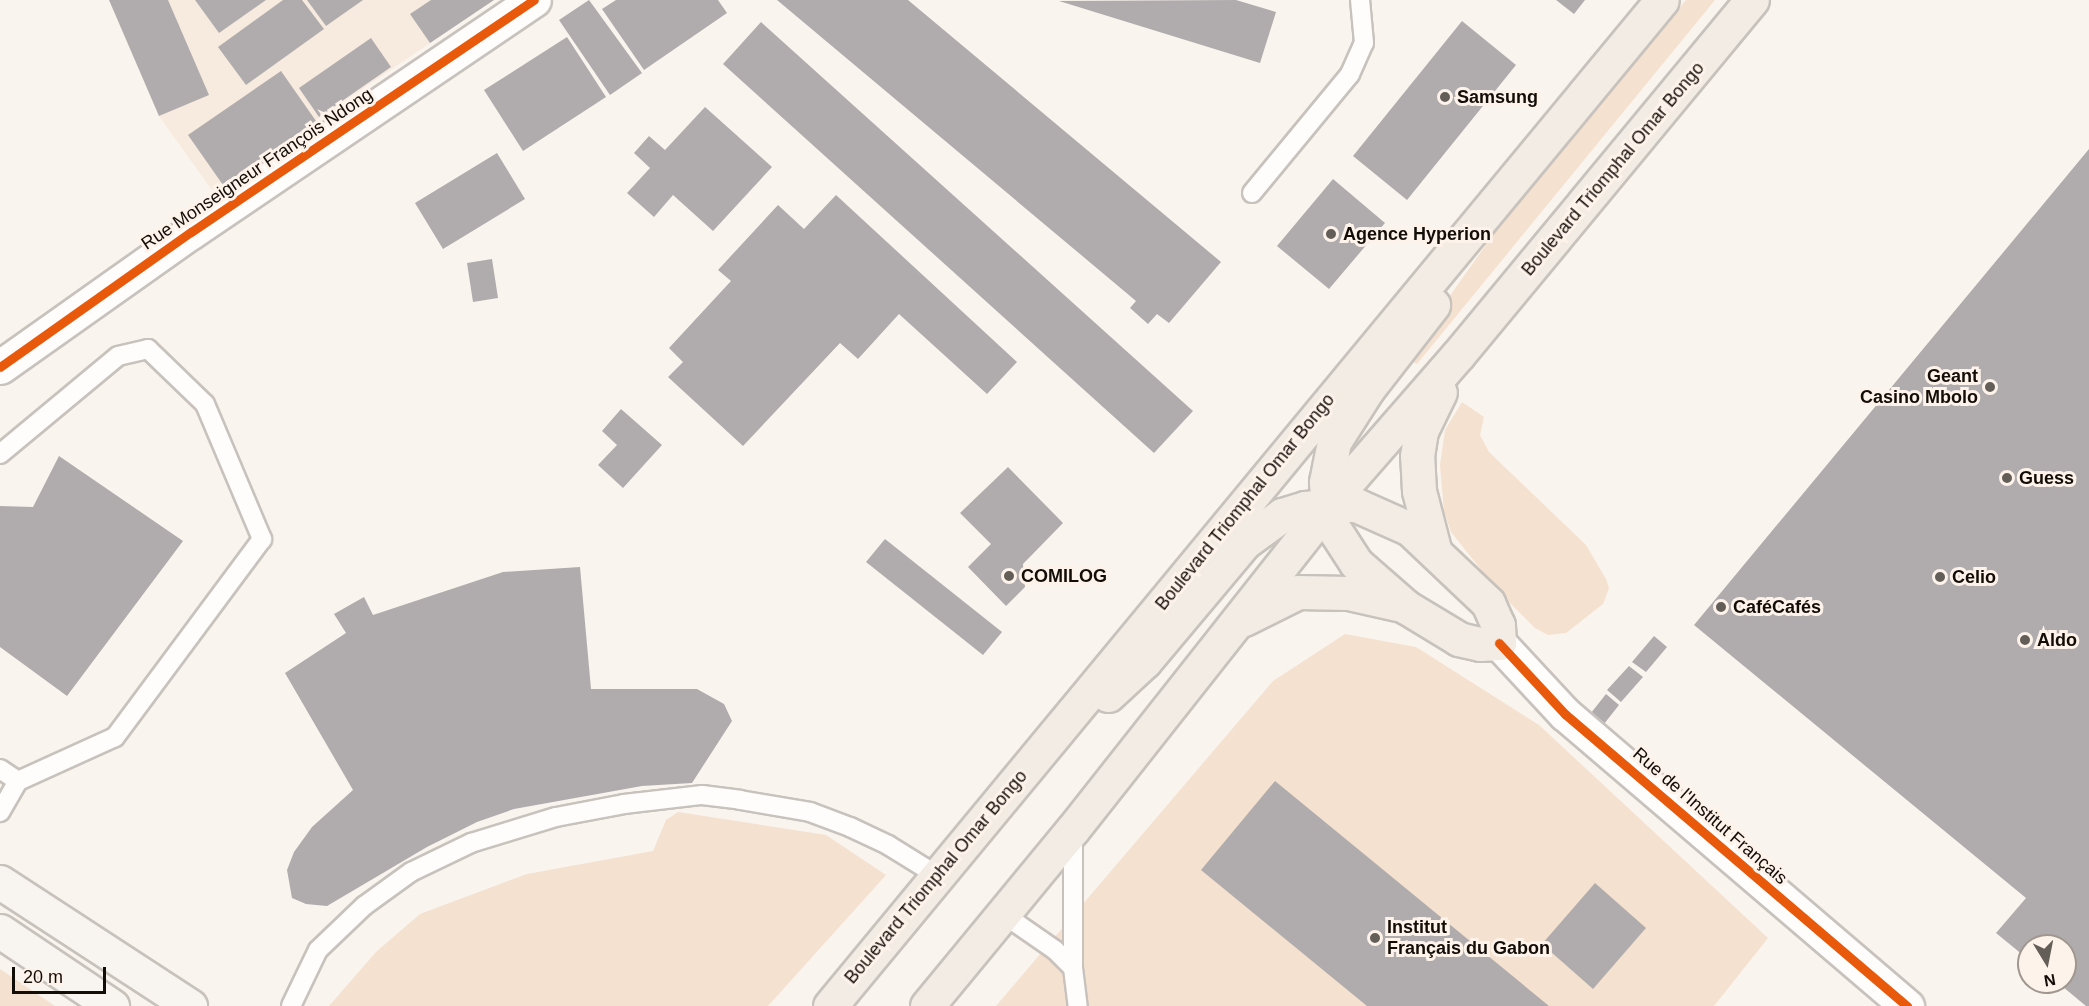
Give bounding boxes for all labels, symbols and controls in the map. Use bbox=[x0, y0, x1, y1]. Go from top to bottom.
street label: Boulevard Triomphal Omar Bongo bbox=[1517, 58, 1709, 280]
street label: Rue Monseigneur François Ndong bbox=[137, 83, 377, 255]
place label: Samsung bbox=[1457, 86, 1538, 108]
marker: Samsung bbox=[1438, 90, 1452, 104]
place label: Agence Hyperion bbox=[1343, 223, 1491, 245]
marker: Agence Hyperion bbox=[1324, 227, 1338, 241]
place label: Geant Casino Mbolo bbox=[1860, 366, 1978, 409]
marker: Geant Casino Mbolo bbox=[1983, 380, 1997, 394]
street label: Boulevard Triomphal Omar Bongo bbox=[1151, 389, 1339, 615]
place label: Guess bbox=[2019, 467, 2074, 489]
marker: Guess bbox=[2000, 471, 2014, 485]
place label: COMILOG bbox=[1021, 565, 1107, 587]
place label: Celio bbox=[1952, 566, 1996, 588]
marker: COMILOG bbox=[1002, 569, 1016, 583]
marker: Celio bbox=[1933, 570, 1947, 584]
place label: CaféCafés bbox=[1733, 596, 1821, 618]
marker: CaféCafés bbox=[1714, 600, 1728, 614]
place label: Aldo bbox=[2037, 629, 2077, 651]
marker: Aldo bbox=[2018, 633, 2032, 647]
street label: Rue de l'Institut Français bbox=[1628, 743, 1792, 889]
street label: Boulevard Triomphal Omar Bongo bbox=[840, 766, 1032, 988]
place label: Institut Français du Gabon bbox=[1387, 917, 1550, 960]
marker: Institut Français du Gabon bbox=[1368, 931, 1382, 945]
north arrow bbox=[2017, 934, 2077, 994]
scale bar bbox=[15, 955, 110, 993]
text: 20 m bbox=[23, 967, 63, 987]
text: N bbox=[2043, 971, 2057, 990]

